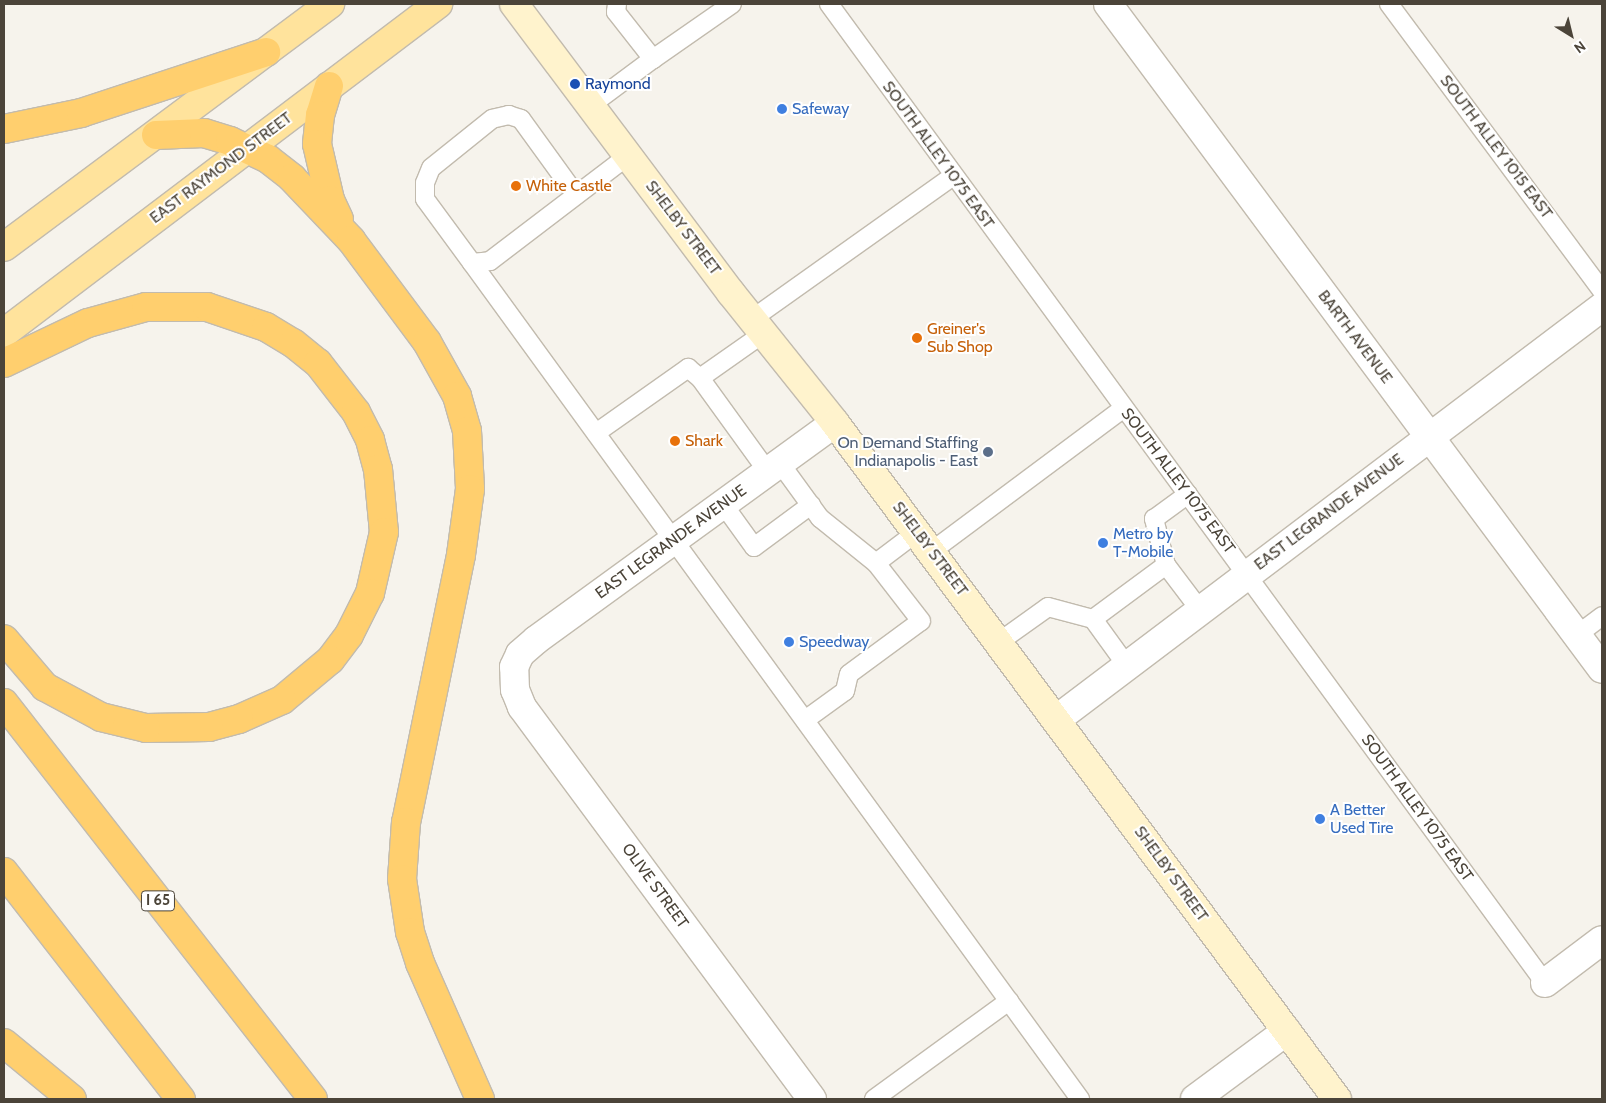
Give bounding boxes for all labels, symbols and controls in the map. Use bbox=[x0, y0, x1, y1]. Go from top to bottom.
north arrow bbox=[1546, 10, 1596, 60]
text: N bbox=[1571, 37, 1589, 57]
street label: SOUTH ALLEY 1015 EAST bbox=[1436, 72, 1556, 222]
place label: Raymond bbox=[585, 74, 651, 94]
marker: Raymond bbox=[569, 78, 581, 90]
street label: SOUTH ALLEY 1075 EAST bbox=[878, 78, 998, 232]
place label: Safeway bbox=[792, 99, 849, 119]
marker: Safeway bbox=[776, 103, 788, 115]
street label: EAST RAYMOND STREET bbox=[146, 108, 296, 228]
place label: White Castle bbox=[526, 176, 612, 196]
street label: SHELBY STREET bbox=[641, 177, 725, 279]
marker: White Castle bbox=[510, 180, 522, 192]
street label: BARTH AVENUE bbox=[1314, 287, 1396, 387]
place label: Greiner's Sub Shop bbox=[927, 319, 993, 357]
marker: Greiner's Sub Shop bbox=[911, 332, 923, 344]
street label: SOUTH ALLEY 1075 EAST bbox=[1117, 404, 1239, 558]
place label: Shark bbox=[685, 431, 723, 451]
place label: On Demand Staffing Indianapolis - East bbox=[837, 433, 978, 471]
marker: Shark bbox=[669, 435, 681, 447]
marker: On Demand Staffing Indianapolis - East bbox=[982, 446, 994, 458]
street label: EAST LEGRANDE AVENUE bbox=[1251, 450, 1407, 574]
street label: EAST LEGRANDE AVENUE bbox=[592, 481, 750, 603]
street label: SHELBY STREET bbox=[888, 498, 972, 600]
place label: Metro by T-Mobile bbox=[1113, 524, 1173, 562]
marker: Metro by T-Mobile bbox=[1097, 537, 1109, 549]
place label: Speedway bbox=[799, 632, 869, 652]
marker: Speedway bbox=[783, 636, 795, 648]
street label: SOUTH ALLEY 1075 EAST bbox=[1357, 731, 1477, 885]
place label: A Better Used Tire bbox=[1330, 800, 1393, 838]
marker: A Better Used Tire bbox=[1314, 813, 1326, 825]
street label: SHELBY STREET bbox=[1130, 823, 1212, 925]
street label: OLIVE STREET bbox=[618, 840, 692, 932]
road number: I 65 bbox=[140, 888, 176, 914]

